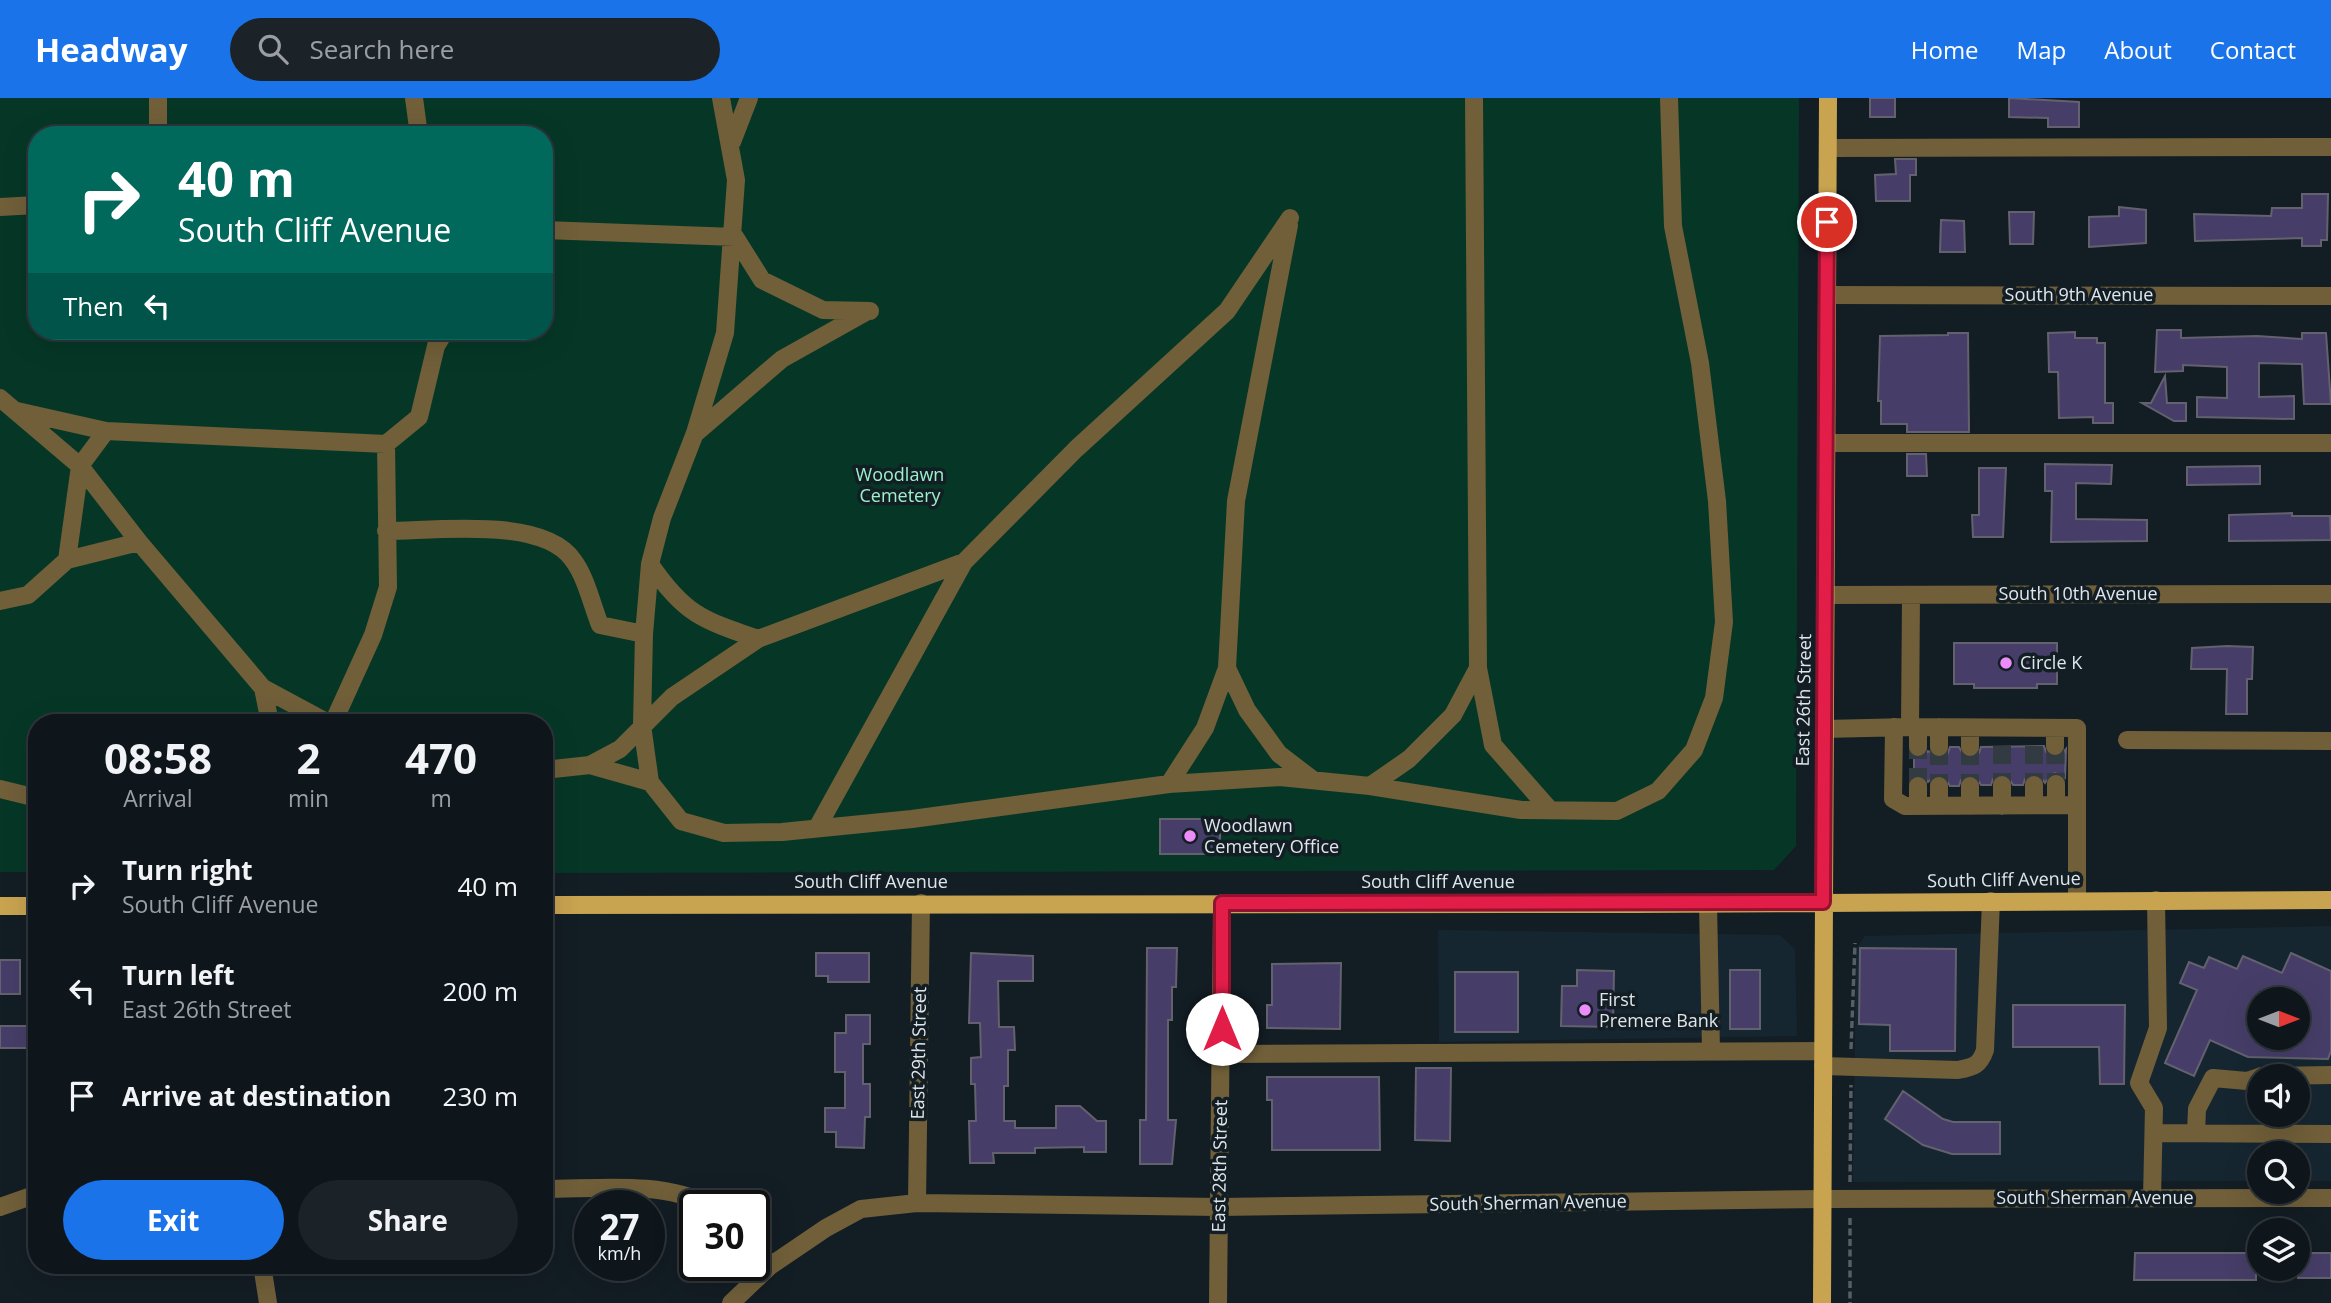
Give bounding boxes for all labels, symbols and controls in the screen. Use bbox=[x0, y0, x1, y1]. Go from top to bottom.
search box bbox=[230, 18, 720, 81]
text: Headway bbox=[35, 27, 188, 72]
icon: search bbox=[254, 30, 292, 68]
text: Search here bbox=[310, 31, 454, 67]
text: Home bbox=[1911, 33, 1979, 66]
text: Map bbox=[2017, 33, 2066, 66]
text: About bbox=[2104, 33, 2172, 66]
text: Contact bbox=[2210, 33, 2296, 66]
text: 40 m bbox=[178, 145, 295, 211]
icon: right bbox=[63, 154, 154, 245]
pin bbox=[1797, 192, 1857, 252]
icon: arrive bbox=[1808, 203, 1846, 241]
text: South Cliff Avenue bbox=[178, 208, 451, 251]
street label: South 9th Avenue bbox=[2005, 282, 2153, 306]
icon: left bbox=[138, 287, 176, 325]
text: Then bbox=[63, 288, 124, 324]
park label: Woodlawn Cemetery bbox=[856, 462, 944, 507]
street label: South 10th Avenue bbox=[1998, 581, 2158, 605]
street label: East 26th Street bbox=[1790, 633, 1816, 767]
place label: Circle K bbox=[2020, 650, 2083, 674]
marker: Circle K bbox=[1998, 655, 2014, 671]
text: 08:58 bbox=[104, 729, 212, 786]
text: 2 bbox=[296, 729, 321, 786]
text: 470 bbox=[405, 729, 477, 786]
text: Arrival bbox=[123, 782, 193, 814]
text: min bbox=[288, 782, 329, 814]
text: m bbox=[430, 782, 452, 814]
place label: Woodlawn Cemetery Office bbox=[1204, 813, 1339, 858]
marker: Woodlawn Cemetery Office bbox=[1182, 828, 1198, 844]
text: Turn right bbox=[122, 852, 253, 888]
street label: South Cliff Avenue bbox=[1927, 866, 2081, 892]
icon: right bbox=[63, 867, 101, 905]
text: 40 m bbox=[457, 868, 518, 904]
street label: South Cliff Avenue bbox=[794, 869, 948, 893]
street label: South Cliff Avenue bbox=[1361, 869, 1515, 893]
text: South Cliff Avenue bbox=[122, 888, 318, 920]
text: Turn left bbox=[122, 957, 234, 993]
icon: left bbox=[63, 972, 101, 1010]
text: 200 m bbox=[443, 973, 518, 1009]
street label: East 29th Street bbox=[905, 986, 931, 1120]
place label: First Premere Bank bbox=[1599, 987, 1719, 1032]
north arrow bbox=[2247, 987, 2310, 1050]
map controls bbox=[2247, 987, 2310, 1281]
position arrow bbox=[1185, 992, 1259, 1066]
text: East 26th Street bbox=[122, 993, 292, 1025]
marker: First Premere Bank bbox=[1577, 1002, 1593, 1018]
button: sound bbox=[2247, 1064, 2310, 1127]
icon: arrive bbox=[63, 1077, 101, 1115]
text: Arrive at destination bbox=[122, 1078, 391, 1114]
text: 230 m bbox=[443, 1078, 518, 1114]
street label: East 28th Street bbox=[1206, 1099, 1232, 1233]
button: search bbox=[2247, 1141, 2310, 1204]
button: Exit bbox=[63, 1180, 284, 1260]
button: Share bbox=[298, 1180, 518, 1260]
street label: South Sherman Avenue bbox=[1996, 1185, 2194, 1209]
street label: South Sherman Avenue bbox=[1429, 1188, 1627, 1216]
speed limit sign: 30 bbox=[679, 1190, 770, 1281]
text: 27 bbox=[599, 1203, 640, 1250]
button: layers bbox=[2247, 1218, 2310, 1281]
text: km/h bbox=[598, 1241, 641, 1265]

